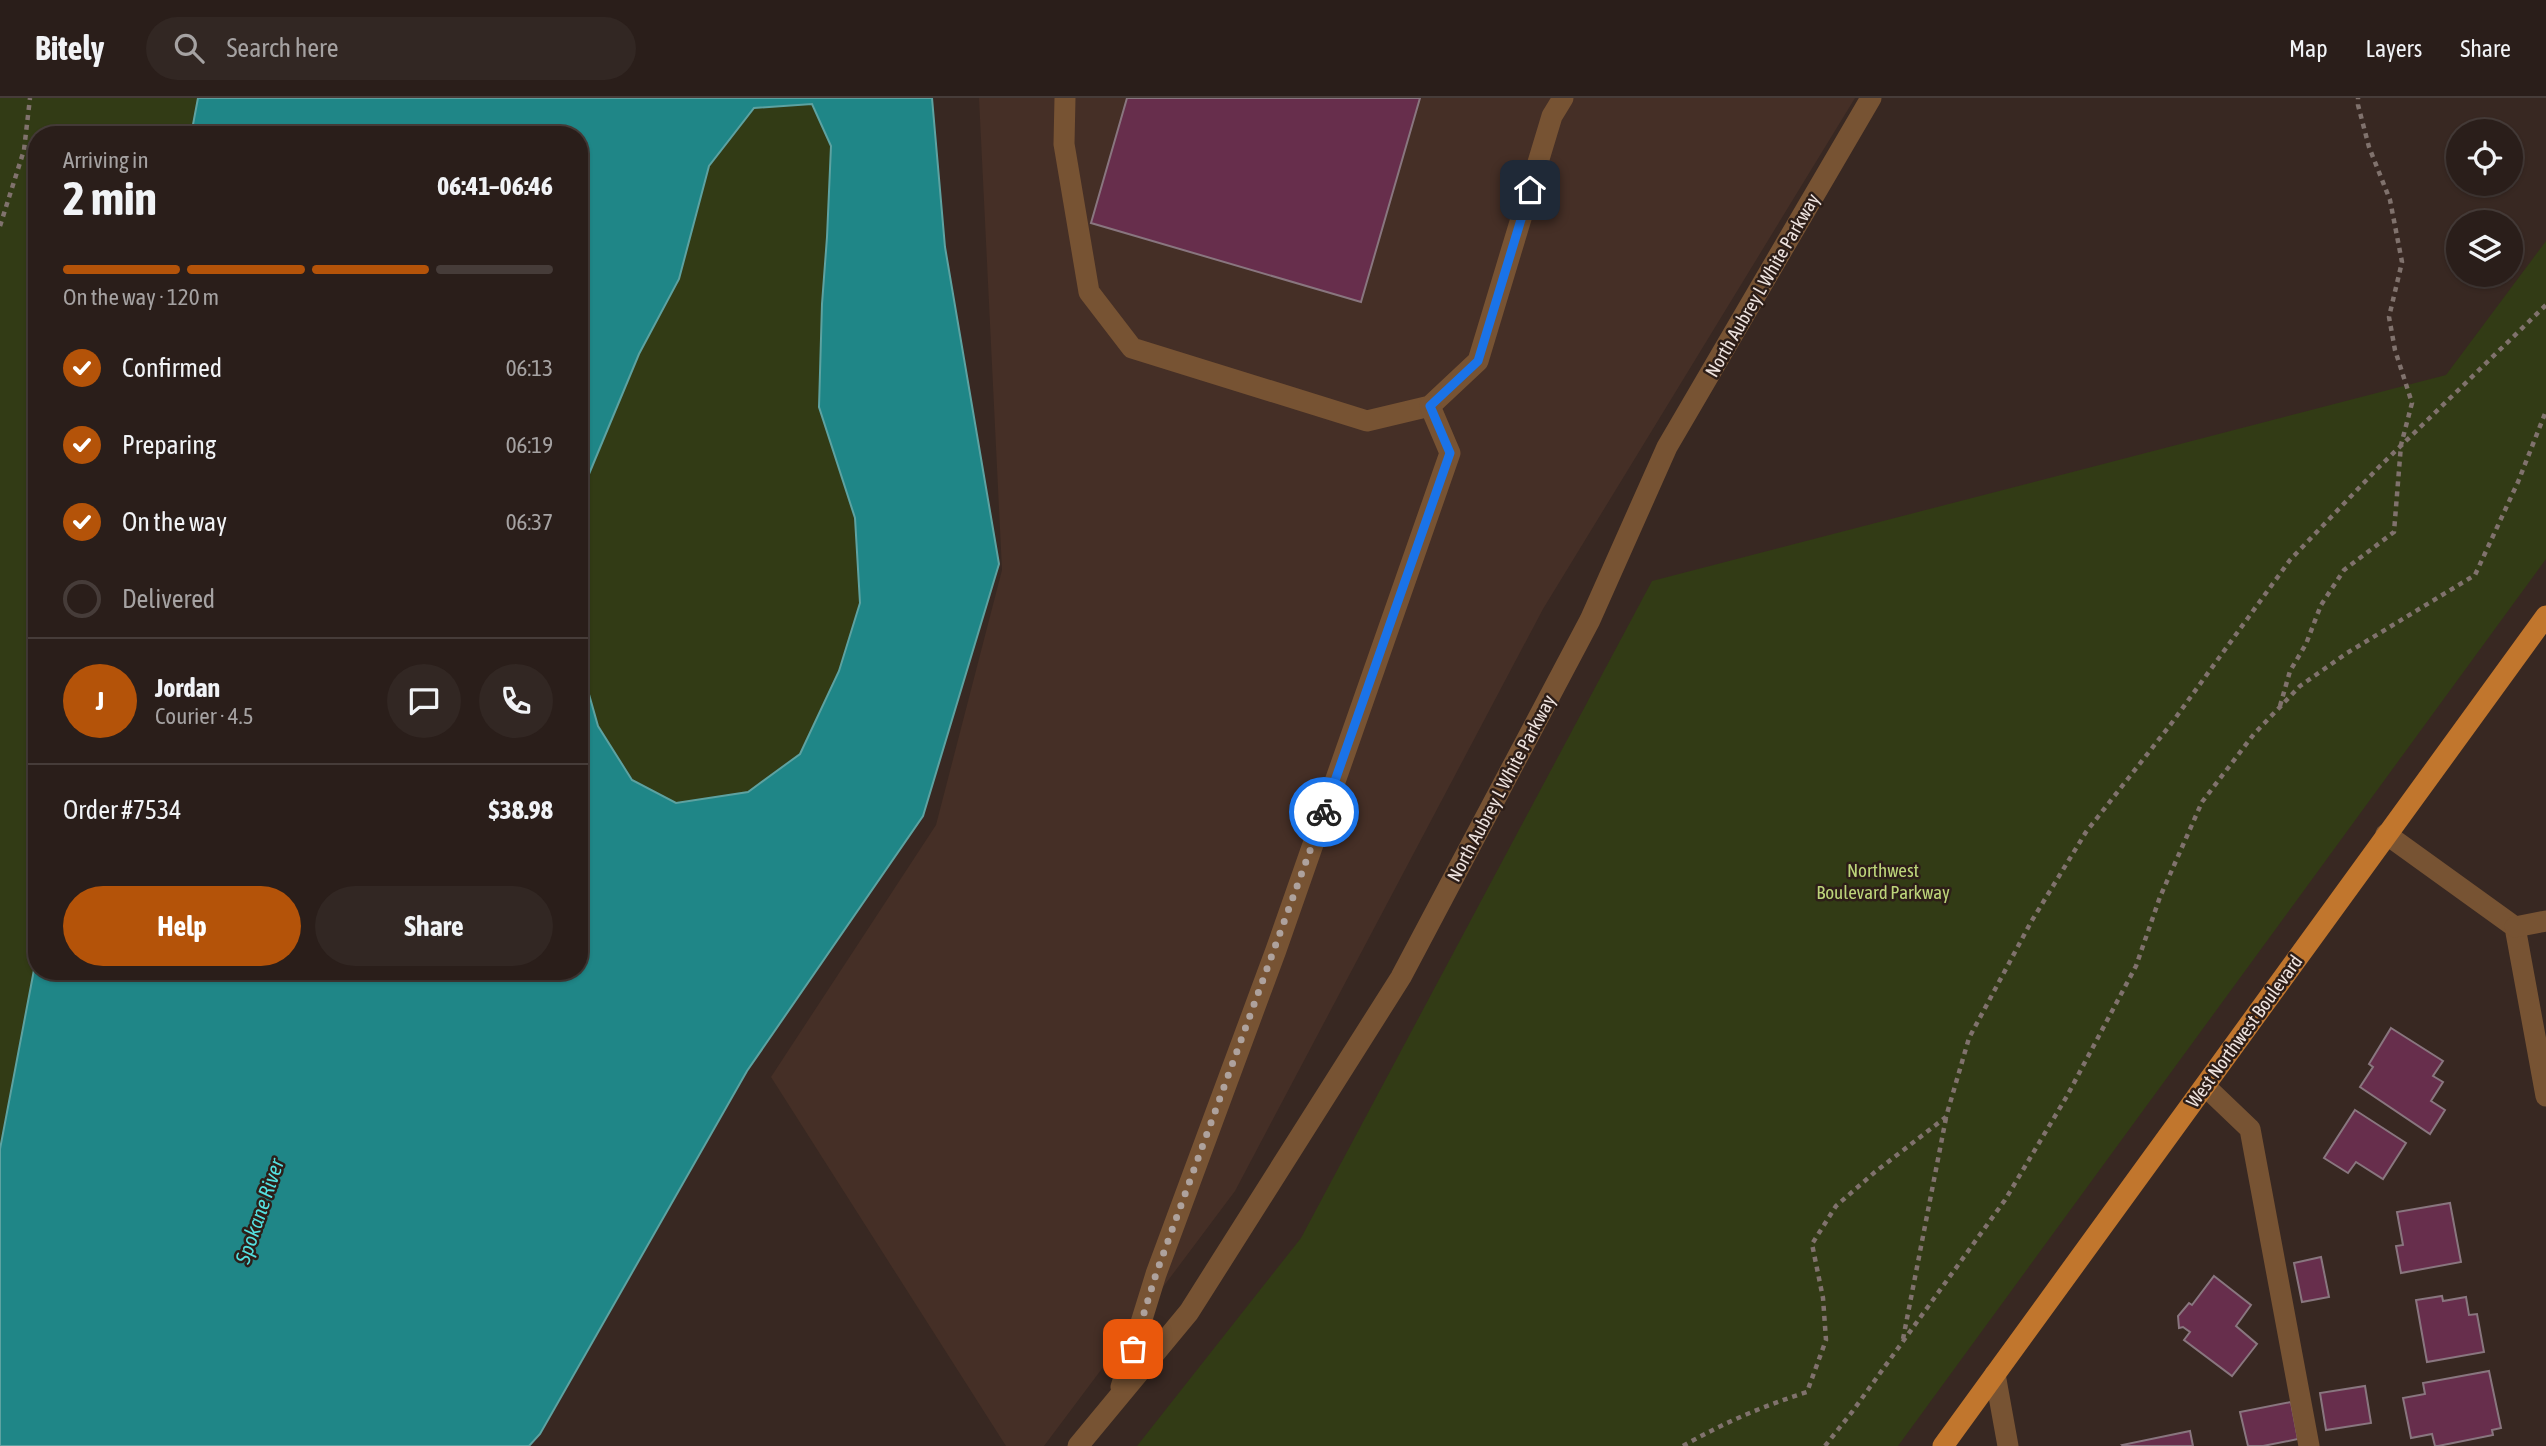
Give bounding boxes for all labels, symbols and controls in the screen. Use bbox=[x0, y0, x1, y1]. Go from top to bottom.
search box bbox=[146, 17, 636, 80]
text: Bitely bbox=[35, 29, 104, 67]
icon: search bbox=[170, 29, 208, 67]
text: Search here bbox=[226, 33, 339, 63]
text: Map bbox=[2289, 35, 2328, 62]
text: Layers bbox=[2366, 35, 2422, 62]
text: Share bbox=[2460, 35, 2511, 62]
map controls bbox=[2446, 119, 2523, 287]
button: locate bbox=[2446, 119, 2523, 196]
text: Arriving in bbox=[63, 147, 149, 173]
pin bbox=[1500, 160, 1560, 220]
text: 06:41–06:46 bbox=[437, 171, 553, 201]
icon: home bbox=[1511, 171, 1549, 209]
text: 2 min bbox=[63, 172, 157, 225]
street label: North Aubrey L White Parkway bbox=[1700, 189, 1824, 381]
button: layers bbox=[2446, 210, 2523, 287]
text: On the way · 120 m bbox=[63, 284, 219, 310]
icon: check bbox=[63, 349, 101, 387]
text: Confirmed bbox=[122, 353, 222, 383]
text: 06:13 bbox=[506, 355, 553, 381]
icon: check bbox=[63, 426, 101, 464]
text: Preparing bbox=[122, 430, 216, 460]
text: 06:19 bbox=[506, 432, 553, 458]
icon: check bbox=[63, 503, 101, 541]
text: On the way bbox=[122, 507, 227, 537]
text: 06:37 bbox=[506, 509, 553, 535]
text: Delivered bbox=[122, 584, 215, 614]
button: chat bbox=[387, 664, 461, 738]
button: phone bbox=[479, 664, 553, 738]
text: Jordan bbox=[155, 673, 220, 703]
text: J bbox=[96, 686, 104, 716]
street label: North Aubrey L White Parkway bbox=[1442, 691, 1560, 885]
text: Courier · 4.5 bbox=[155, 703, 254, 729]
courier bbox=[1289, 777, 1359, 847]
icon: bike bbox=[1305, 793, 1343, 831]
text: Order #7534 bbox=[63, 795, 182, 825]
text: $38.98 bbox=[489, 795, 553, 825]
park label: Northwest Boulevard Parkway bbox=[1816, 859, 1950, 903]
button: Help bbox=[63, 886, 301, 966]
button: Share bbox=[315, 886, 553, 966]
street label: West Northwest Boulevard bbox=[2181, 951, 2307, 1111]
water label: Spokane River bbox=[230, 1155, 288, 1268]
pin bbox=[1103, 1319, 1163, 1379]
icon: bag bbox=[1114, 1330, 1152, 1368]

